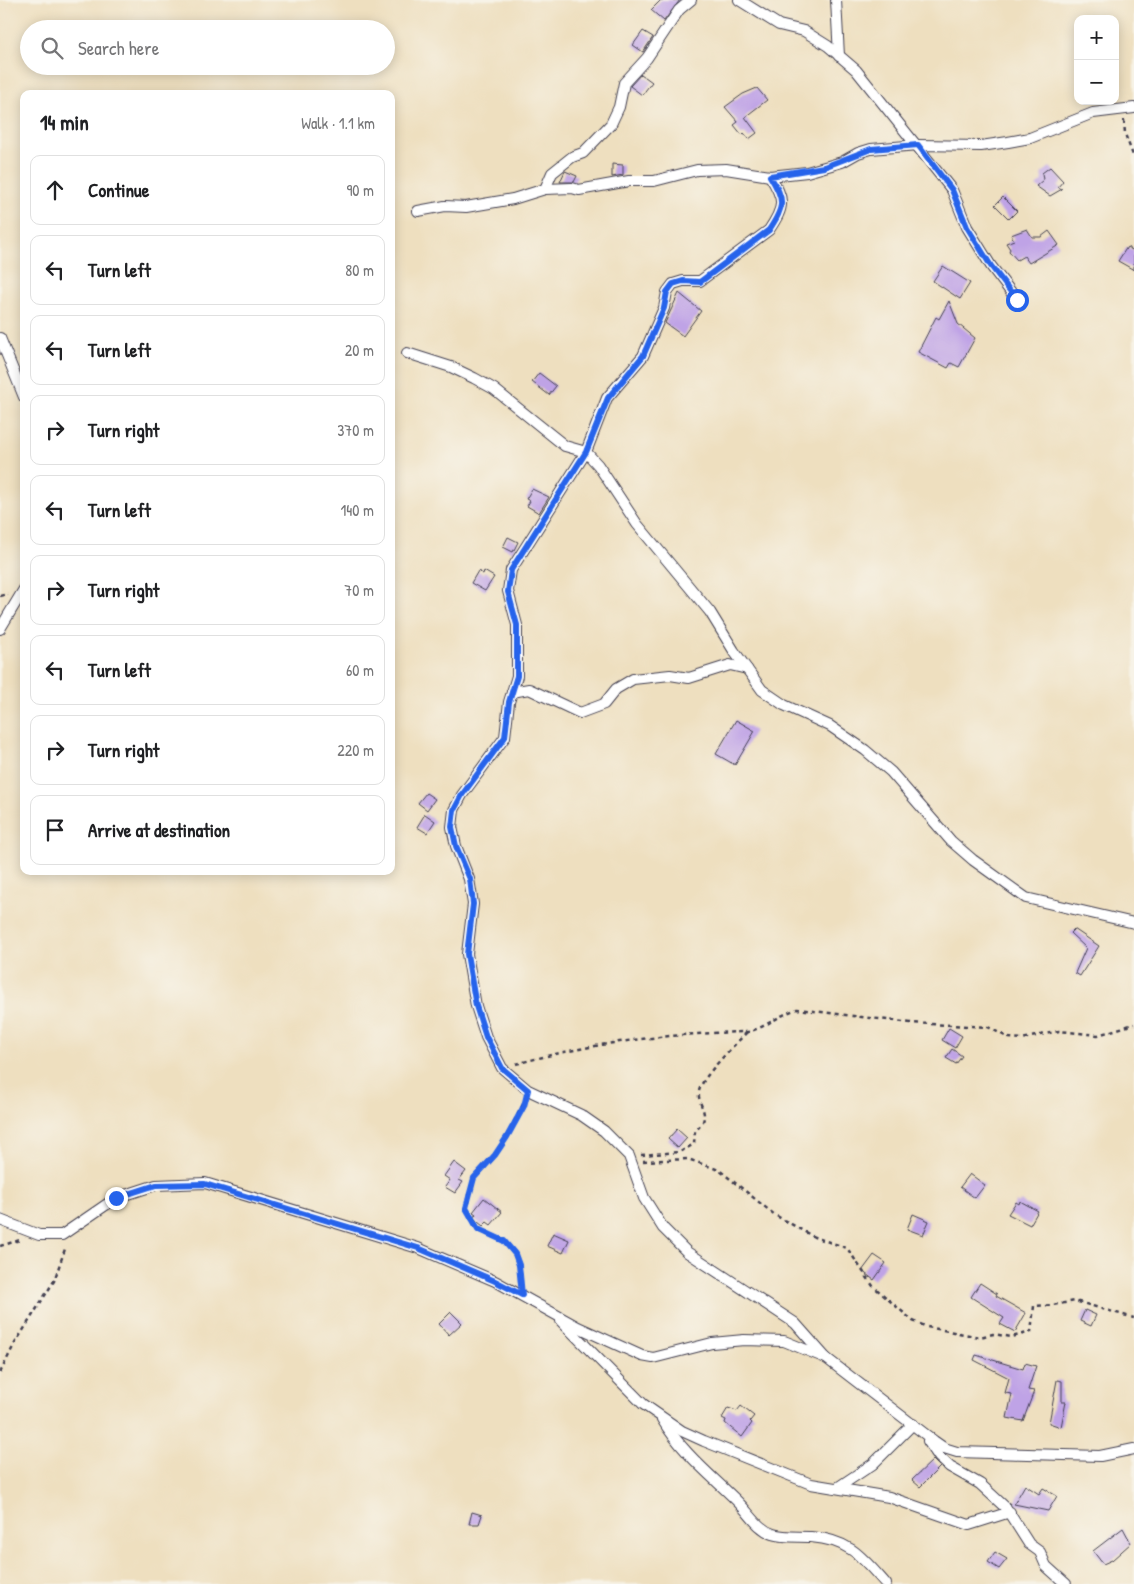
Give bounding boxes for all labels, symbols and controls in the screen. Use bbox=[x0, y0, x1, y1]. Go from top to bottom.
map controls bbox=[1074, 15, 1119, 105]
button: + bbox=[1074, 15, 1119, 60]
search box bbox=[20, 20, 395, 75]
icon: search bbox=[38, 34, 66, 62]
text: Search here bbox=[78, 35, 159, 61]
button: − bbox=[1074, 60, 1119, 105]
text: 14 min bbox=[40, 108, 89, 137]
text: Walk · 1.1 km bbox=[301, 112, 375, 134]
icon: ahead bbox=[41, 176, 69, 204]
text: Continue bbox=[88, 177, 149, 203]
text: 90 m bbox=[346, 179, 374, 201]
icon: left bbox=[41, 256, 69, 284]
text: Turn left bbox=[88, 257, 151, 283]
text: 80 m bbox=[345, 259, 374, 281]
route start bbox=[1006, 289, 1029, 312]
icon: left bbox=[41, 336, 69, 364]
text: Turn left bbox=[88, 337, 151, 363]
text: 20 m bbox=[345, 339, 374, 361]
icon: right bbox=[41, 416, 69, 444]
text: Turn right bbox=[88, 417, 159, 443]
text: 370 m bbox=[337, 419, 374, 441]
icon: left bbox=[41, 496, 69, 524]
text: Turn left bbox=[88, 497, 151, 523]
text: 140 m bbox=[340, 499, 374, 521]
icon: right bbox=[41, 576, 69, 604]
text: Turn right bbox=[88, 577, 159, 603]
text: 70 m bbox=[344, 579, 374, 601]
icon: left bbox=[41, 656, 69, 684]
text: Turn left bbox=[88, 657, 151, 683]
text: 60 m bbox=[346, 659, 374, 681]
icon: right bbox=[41, 736, 69, 764]
text: Turn right bbox=[88, 737, 159, 763]
text: 220 m bbox=[337, 739, 374, 761]
icon: arrive bbox=[41, 816, 69, 844]
text: Arrive at destination bbox=[88, 817, 230, 843]
route end bbox=[105, 1187, 128, 1210]

